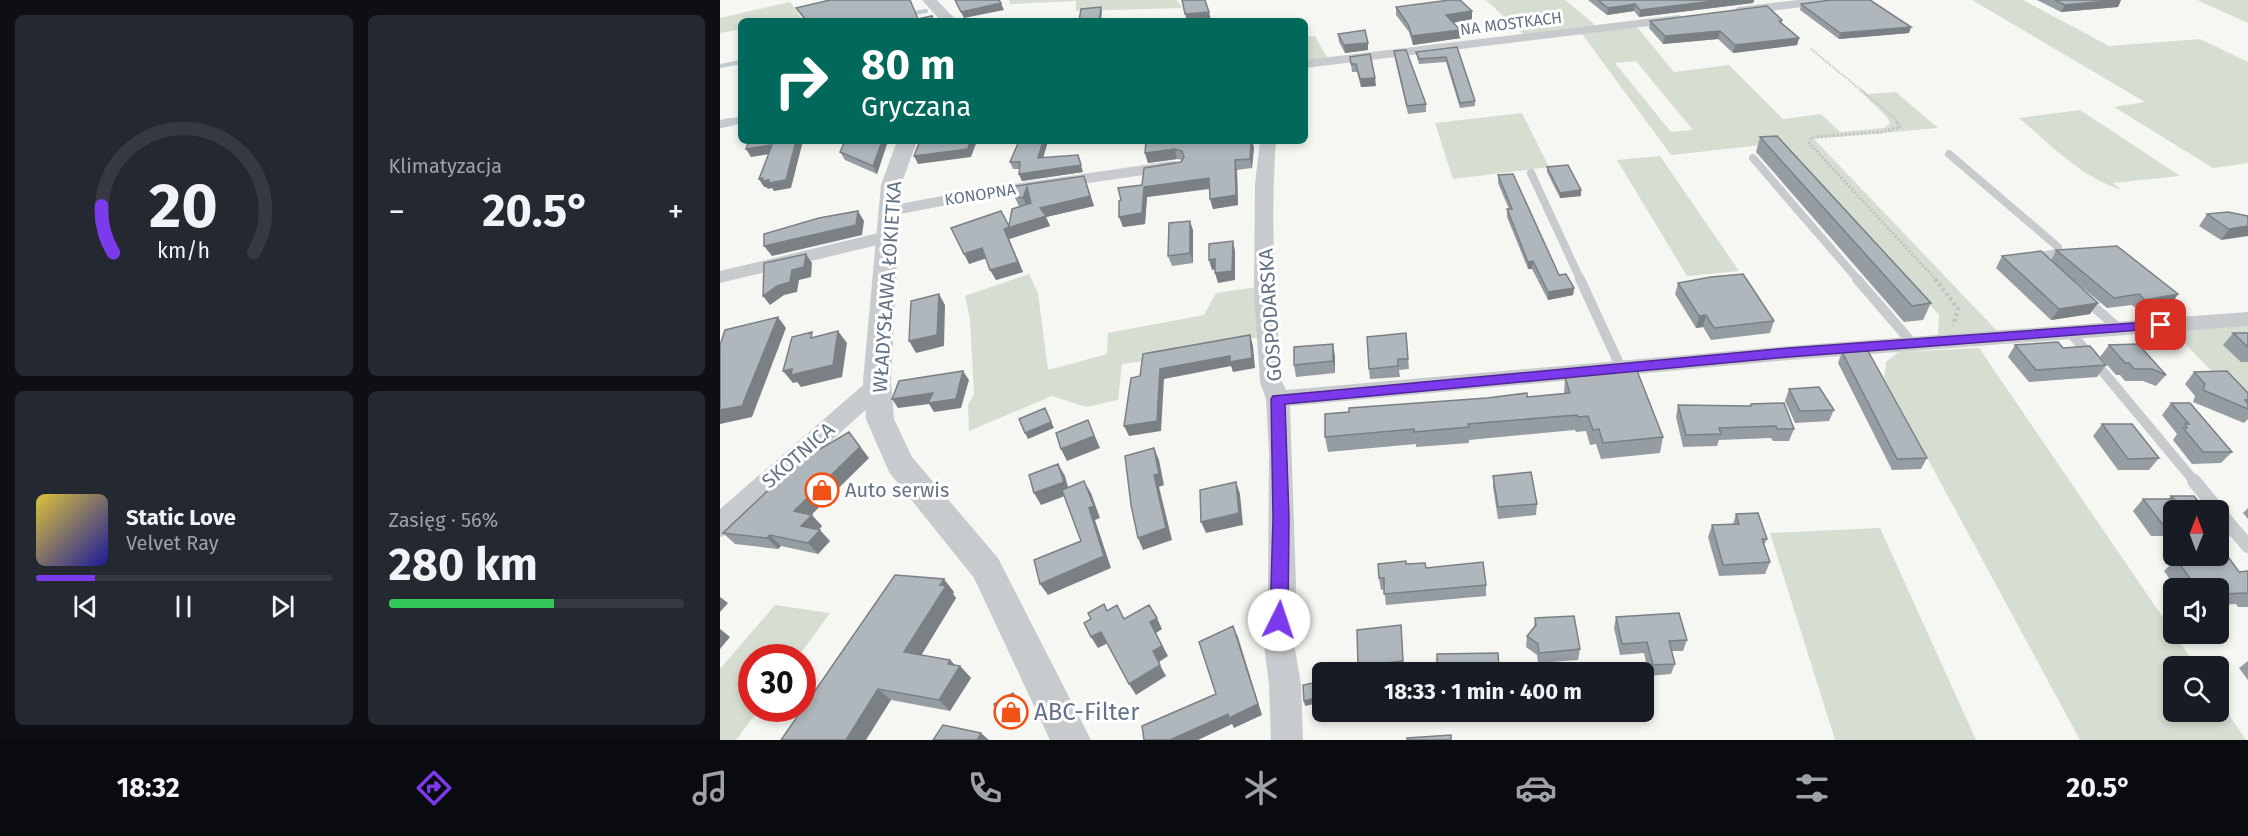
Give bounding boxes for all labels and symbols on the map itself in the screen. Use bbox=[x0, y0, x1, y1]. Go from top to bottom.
street label: NA MOSTKACH bbox=[1459, 8, 1563, 39]
street label: KONOPNA bbox=[943, 179, 1018, 209]
street label: WŁADYSŁAWA ŁOKIETKA bbox=[868, 180, 906, 394]
street label: GOSPODARSKA bbox=[1253, 247, 1287, 382]
pin bbox=[2135, 299, 2186, 350]
street label: SKOTNICA bbox=[757, 417, 840, 493]
shop icon: Auto serwis bbox=[804, 472, 840, 508]
place label: Auto serwis bbox=[845, 478, 949, 502]
north arrow bbox=[2163, 500, 2229, 566]
position arrow bbox=[1247, 588, 1311, 652]
speed limit sign: 30 bbox=[738, 644, 816, 722]
shop icon: ABC-Filter bbox=[993, 694, 1029, 730]
place label: ABC-Filter bbox=[1034, 698, 1140, 726]

